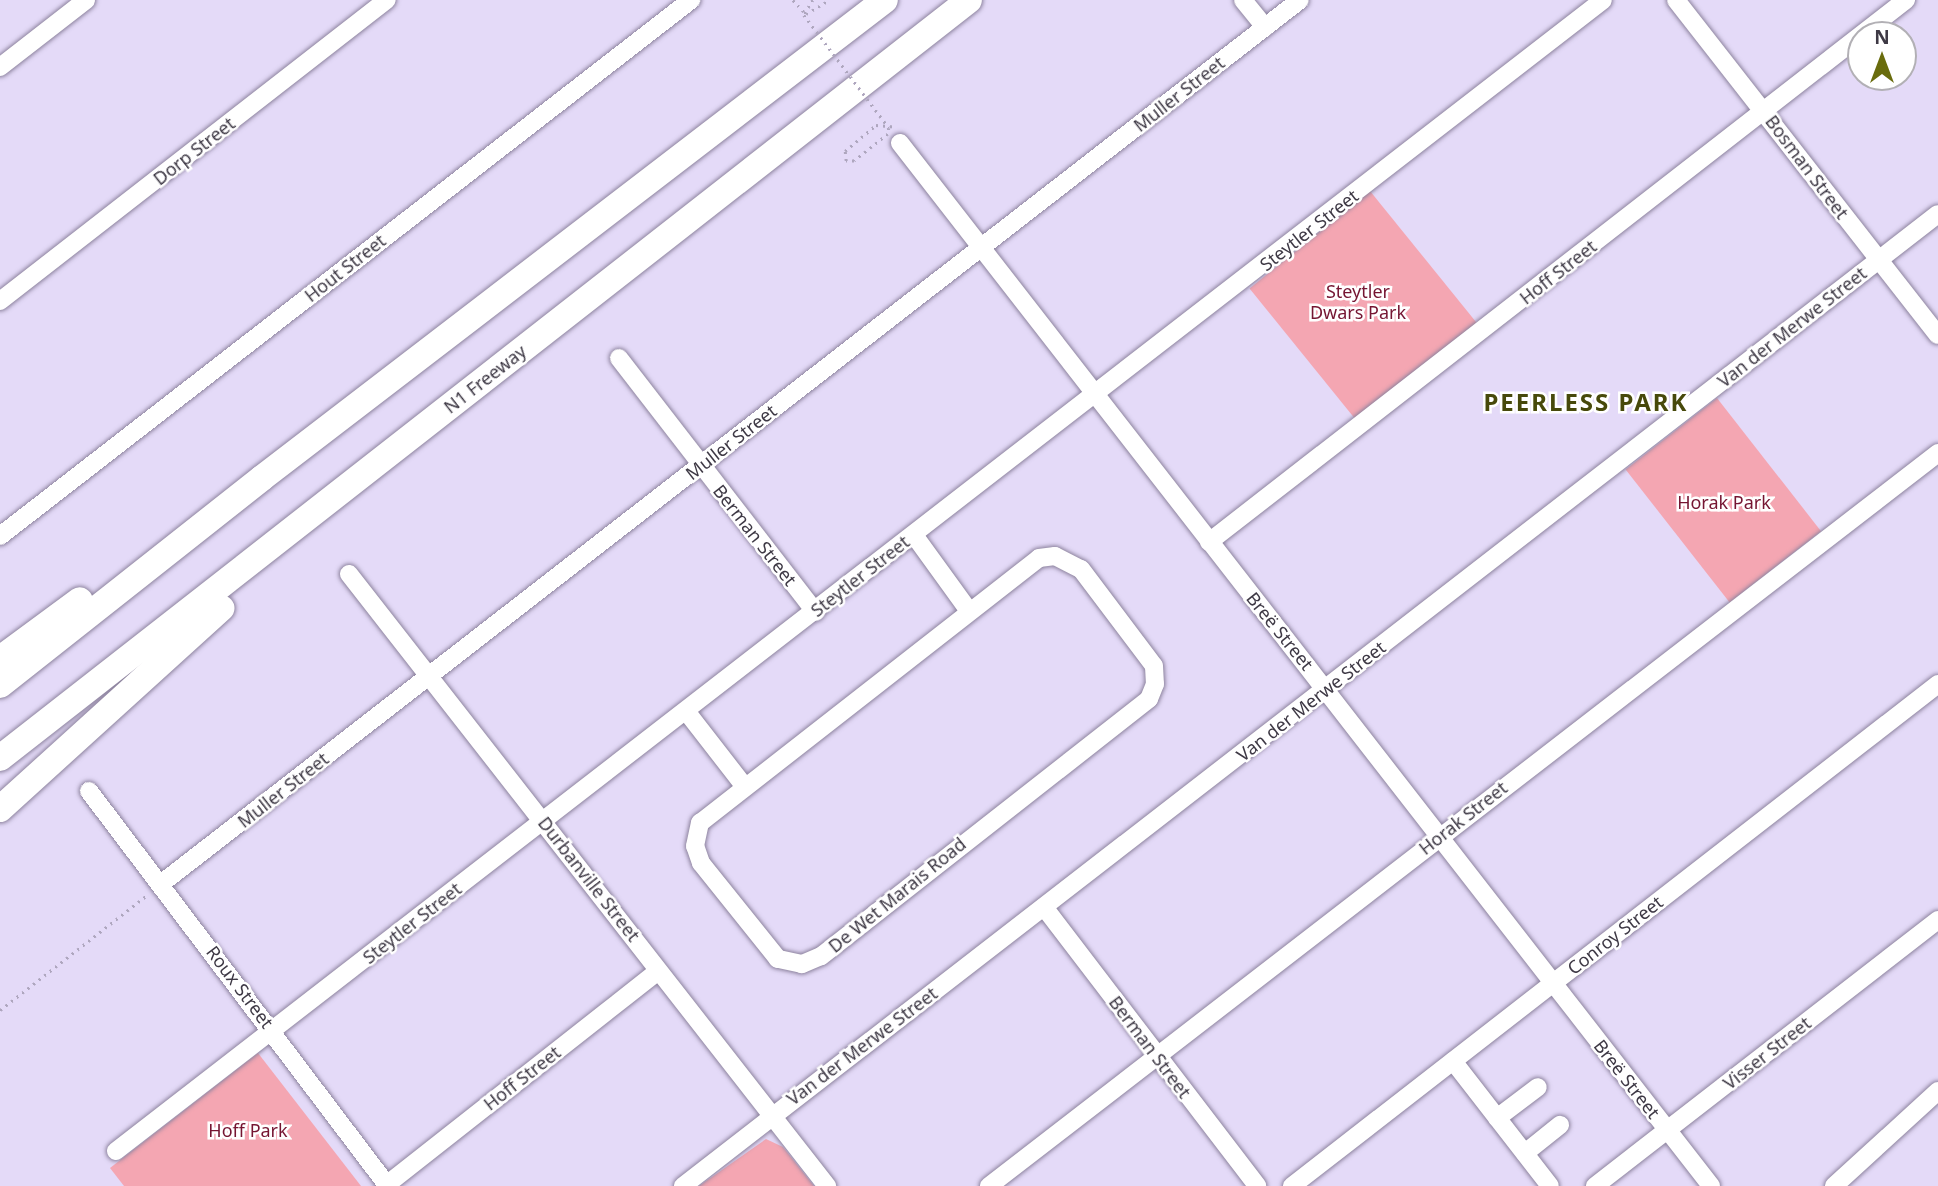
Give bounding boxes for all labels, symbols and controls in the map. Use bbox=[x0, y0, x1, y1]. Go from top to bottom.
north arrow bbox=[1847, 21, 1917, 91]
text: N bbox=[1874, 24, 1890, 50]
street label: Muller Street bbox=[1129, 52, 1229, 136]
street label: Bosman Street bbox=[1761, 111, 1853, 223]
street label: Dorp Street bbox=[149, 112, 239, 190]
street label: Steytler Street bbox=[1255, 185, 1363, 275]
street label: Hout Street bbox=[300, 230, 390, 306]
street label: Hoff Street bbox=[1515, 235, 1601, 309]
street label: Van der Merwe Street bbox=[1713, 262, 1871, 392]
park label: Steytler Dwars Park bbox=[1310, 281, 1406, 324]
street label: N1 Freeway bbox=[440, 340, 530, 418]
district label: PEERLESS PARK bbox=[1485, 388, 1687, 416]
street label: Muller Street bbox=[681, 400, 781, 484]
street label: Berman Street bbox=[709, 480, 801, 590]
park label: Horak Park bbox=[1677, 491, 1771, 513]
street label: Steytler Street bbox=[806, 531, 914, 621]
street label: Breë Street bbox=[1242, 588, 1318, 674]
street label: Van der Merwe Street bbox=[1232, 636, 1390, 766]
street label: Muller Street bbox=[233, 748, 333, 832]
street label: Horak Street bbox=[1415, 777, 1511, 859]
street label: Durbanville Street bbox=[534, 812, 644, 946]
street label: De Wet Marais Road bbox=[824, 833, 970, 957]
street label: Steytler Street bbox=[358, 878, 466, 968]
street label: Conroy Street bbox=[1563, 891, 1667, 979]
street label: Roux Street bbox=[202, 941, 278, 1033]
street label: Van der Merwe Street bbox=[782, 982, 942, 1110]
street label: Berman Street bbox=[1105, 992, 1195, 1102]
street label: Visser Street bbox=[1719, 1012, 1815, 1094]
street label: Breë Street bbox=[1590, 1035, 1664, 1123]
street label: Hoff Street bbox=[479, 1041, 565, 1115]
park label: Hoff Park bbox=[208, 1119, 288, 1141]

